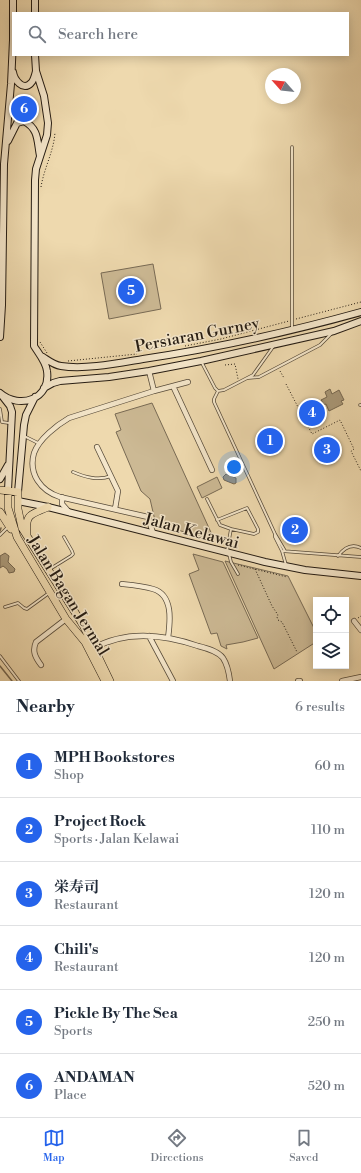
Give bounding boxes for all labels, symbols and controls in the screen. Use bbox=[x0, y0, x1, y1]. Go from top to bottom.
search box bbox=[12, 12, 349, 56]
icon: search bbox=[26, 23, 48, 45]
text: Search here bbox=[58, 25, 138, 44]
north arrow bbox=[265, 68, 301, 104]
pin: 6 bbox=[11, 94, 37, 124]
pin: 5 bbox=[118, 276, 144, 306]
street label: Persiaran Gurney bbox=[133, 313, 261, 357]
pin: 4 bbox=[299, 398, 325, 428]
pin: 1 bbox=[257, 426, 283, 456]
pin: 3 bbox=[314, 435, 340, 465]
your location bbox=[224, 457, 244, 477]
street label: Jalan Kelawai bbox=[141, 508, 241, 553]
pin: 2 bbox=[282, 515, 308, 545]
street label: Jalan Bagan Jermal bbox=[23, 531, 113, 660]
map controls bbox=[313, 597, 349, 669]
button: locate bbox=[313, 597, 349, 633]
button: layers bbox=[313, 633, 349, 669]
text: Nearby bbox=[16, 696, 75, 718]
text: 6 results bbox=[295, 699, 345, 715]
text: MPH Bookstores bbox=[54, 748, 175, 767]
text: 1 bbox=[26, 758, 32, 774]
text: 60 m bbox=[314, 758, 345, 774]
text: Shop bbox=[54, 767, 84, 783]
text: Project Rock bbox=[54, 812, 146, 831]
text: 2 bbox=[25, 822, 33, 838]
text: 110 m bbox=[311, 822, 345, 838]
text: Sports · Jalan Kelawai bbox=[54, 831, 179, 847]
text: 栄寿司 bbox=[54, 878, 99, 897]
text: 3 bbox=[25, 886, 33, 902]
text: 120 m bbox=[309, 886, 345, 902]
text: Restaurant bbox=[54, 897, 119, 913]
text: Chili's bbox=[54, 940, 99, 959]
text: 4 bbox=[25, 950, 33, 966]
text: 120 m bbox=[309, 950, 345, 966]
text: Restaurant bbox=[54, 959, 119, 975]
text: Pickle By The Sea bbox=[54, 1004, 178, 1023]
text: 5 bbox=[25, 1014, 33, 1030]
text: 250 m bbox=[308, 1014, 345, 1030]
text: Sports bbox=[54, 1023, 93, 1039]
text: ANDAMAN bbox=[54, 1068, 135, 1087]
text: 6 bbox=[25, 1078, 33, 1094]
text: 520 m bbox=[308, 1078, 345, 1094]
text: Place bbox=[54, 1087, 86, 1103]
tab: Map bbox=[43, 1127, 65, 1165]
tab: Directions bbox=[151, 1127, 204, 1165]
tab: Saved bbox=[289, 1127, 318, 1165]

